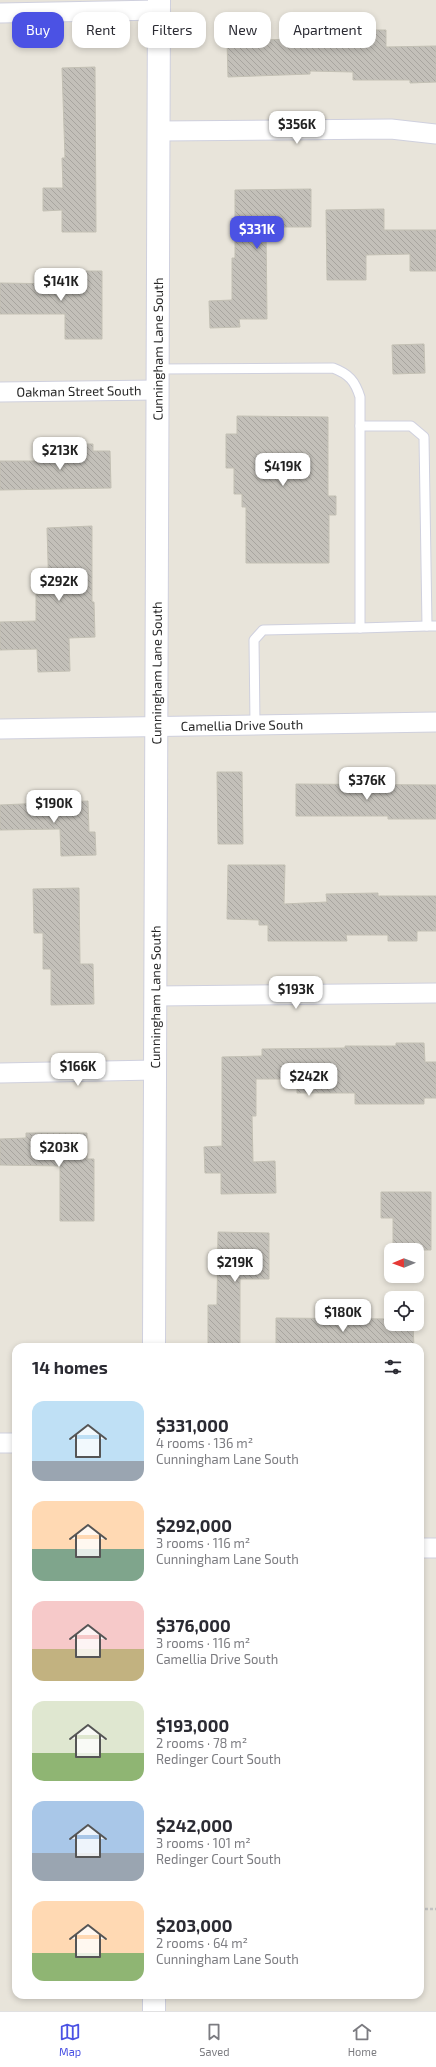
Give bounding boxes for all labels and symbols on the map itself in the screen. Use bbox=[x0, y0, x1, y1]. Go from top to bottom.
pin: $356K bbox=[269, 111, 325, 145]
pin: $331K bbox=[229, 216, 285, 250]
pin: $141K bbox=[33, 268, 89, 302]
street label: Cunningham Lane South bbox=[149, 278, 166, 421]
street label: Oakman Street South bbox=[16, 382, 142, 400]
pin: $213K bbox=[32, 437, 88, 471]
pin: $419K bbox=[255, 453, 311, 487]
pin: $292K bbox=[31, 568, 87, 602]
street label: Cunningham Lane South bbox=[148, 602, 165, 745]
street label: Camellia Drive South bbox=[181, 716, 303, 734]
pin: $376K bbox=[339, 767, 395, 801]
pin: $190K bbox=[26, 790, 82, 824]
street label: Cunningham Lane South bbox=[147, 926, 164, 1069]
pin: $193K bbox=[268, 976, 324, 1010]
pin: $166K bbox=[50, 1053, 106, 1087]
pin: $242K bbox=[281, 1063, 337, 1097]
pin: $203K bbox=[31, 1134, 87, 1168]
north arrow bbox=[384, 1243, 424, 1283]
pin: $219K bbox=[207, 1249, 263, 1283]
pin: $180K bbox=[315, 1299, 371, 1333]

